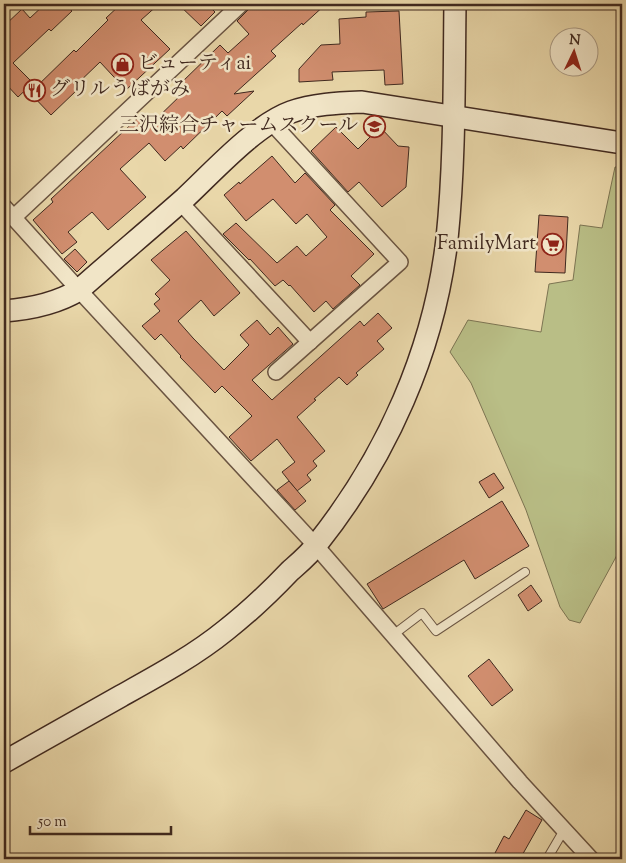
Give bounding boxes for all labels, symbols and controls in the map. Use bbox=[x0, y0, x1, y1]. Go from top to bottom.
north arrow bbox=[548, 28, 598, 78]
text: N bbox=[568, 31, 581, 51]
place label: ビューティai bbox=[138, 50, 252, 79]
shop icon: ビューティai bbox=[110, 52, 134, 76]
place label: グリルうばがみ bbox=[50, 76, 190, 105]
restaurant icon: グリルうばがみ bbox=[22, 78, 46, 102]
place label: 三沢綜合チャームスクール bbox=[119, 112, 358, 141]
school or university icon: 三沢綜合チャームスクール bbox=[362, 114, 386, 138]
place label: FamilyMart bbox=[437, 230, 536, 259]
supermarket icon: FamilyMart bbox=[540, 232, 564, 256]
scale bar bbox=[30, 803, 171, 835]
text: 50 m bbox=[37, 812, 67, 833]

